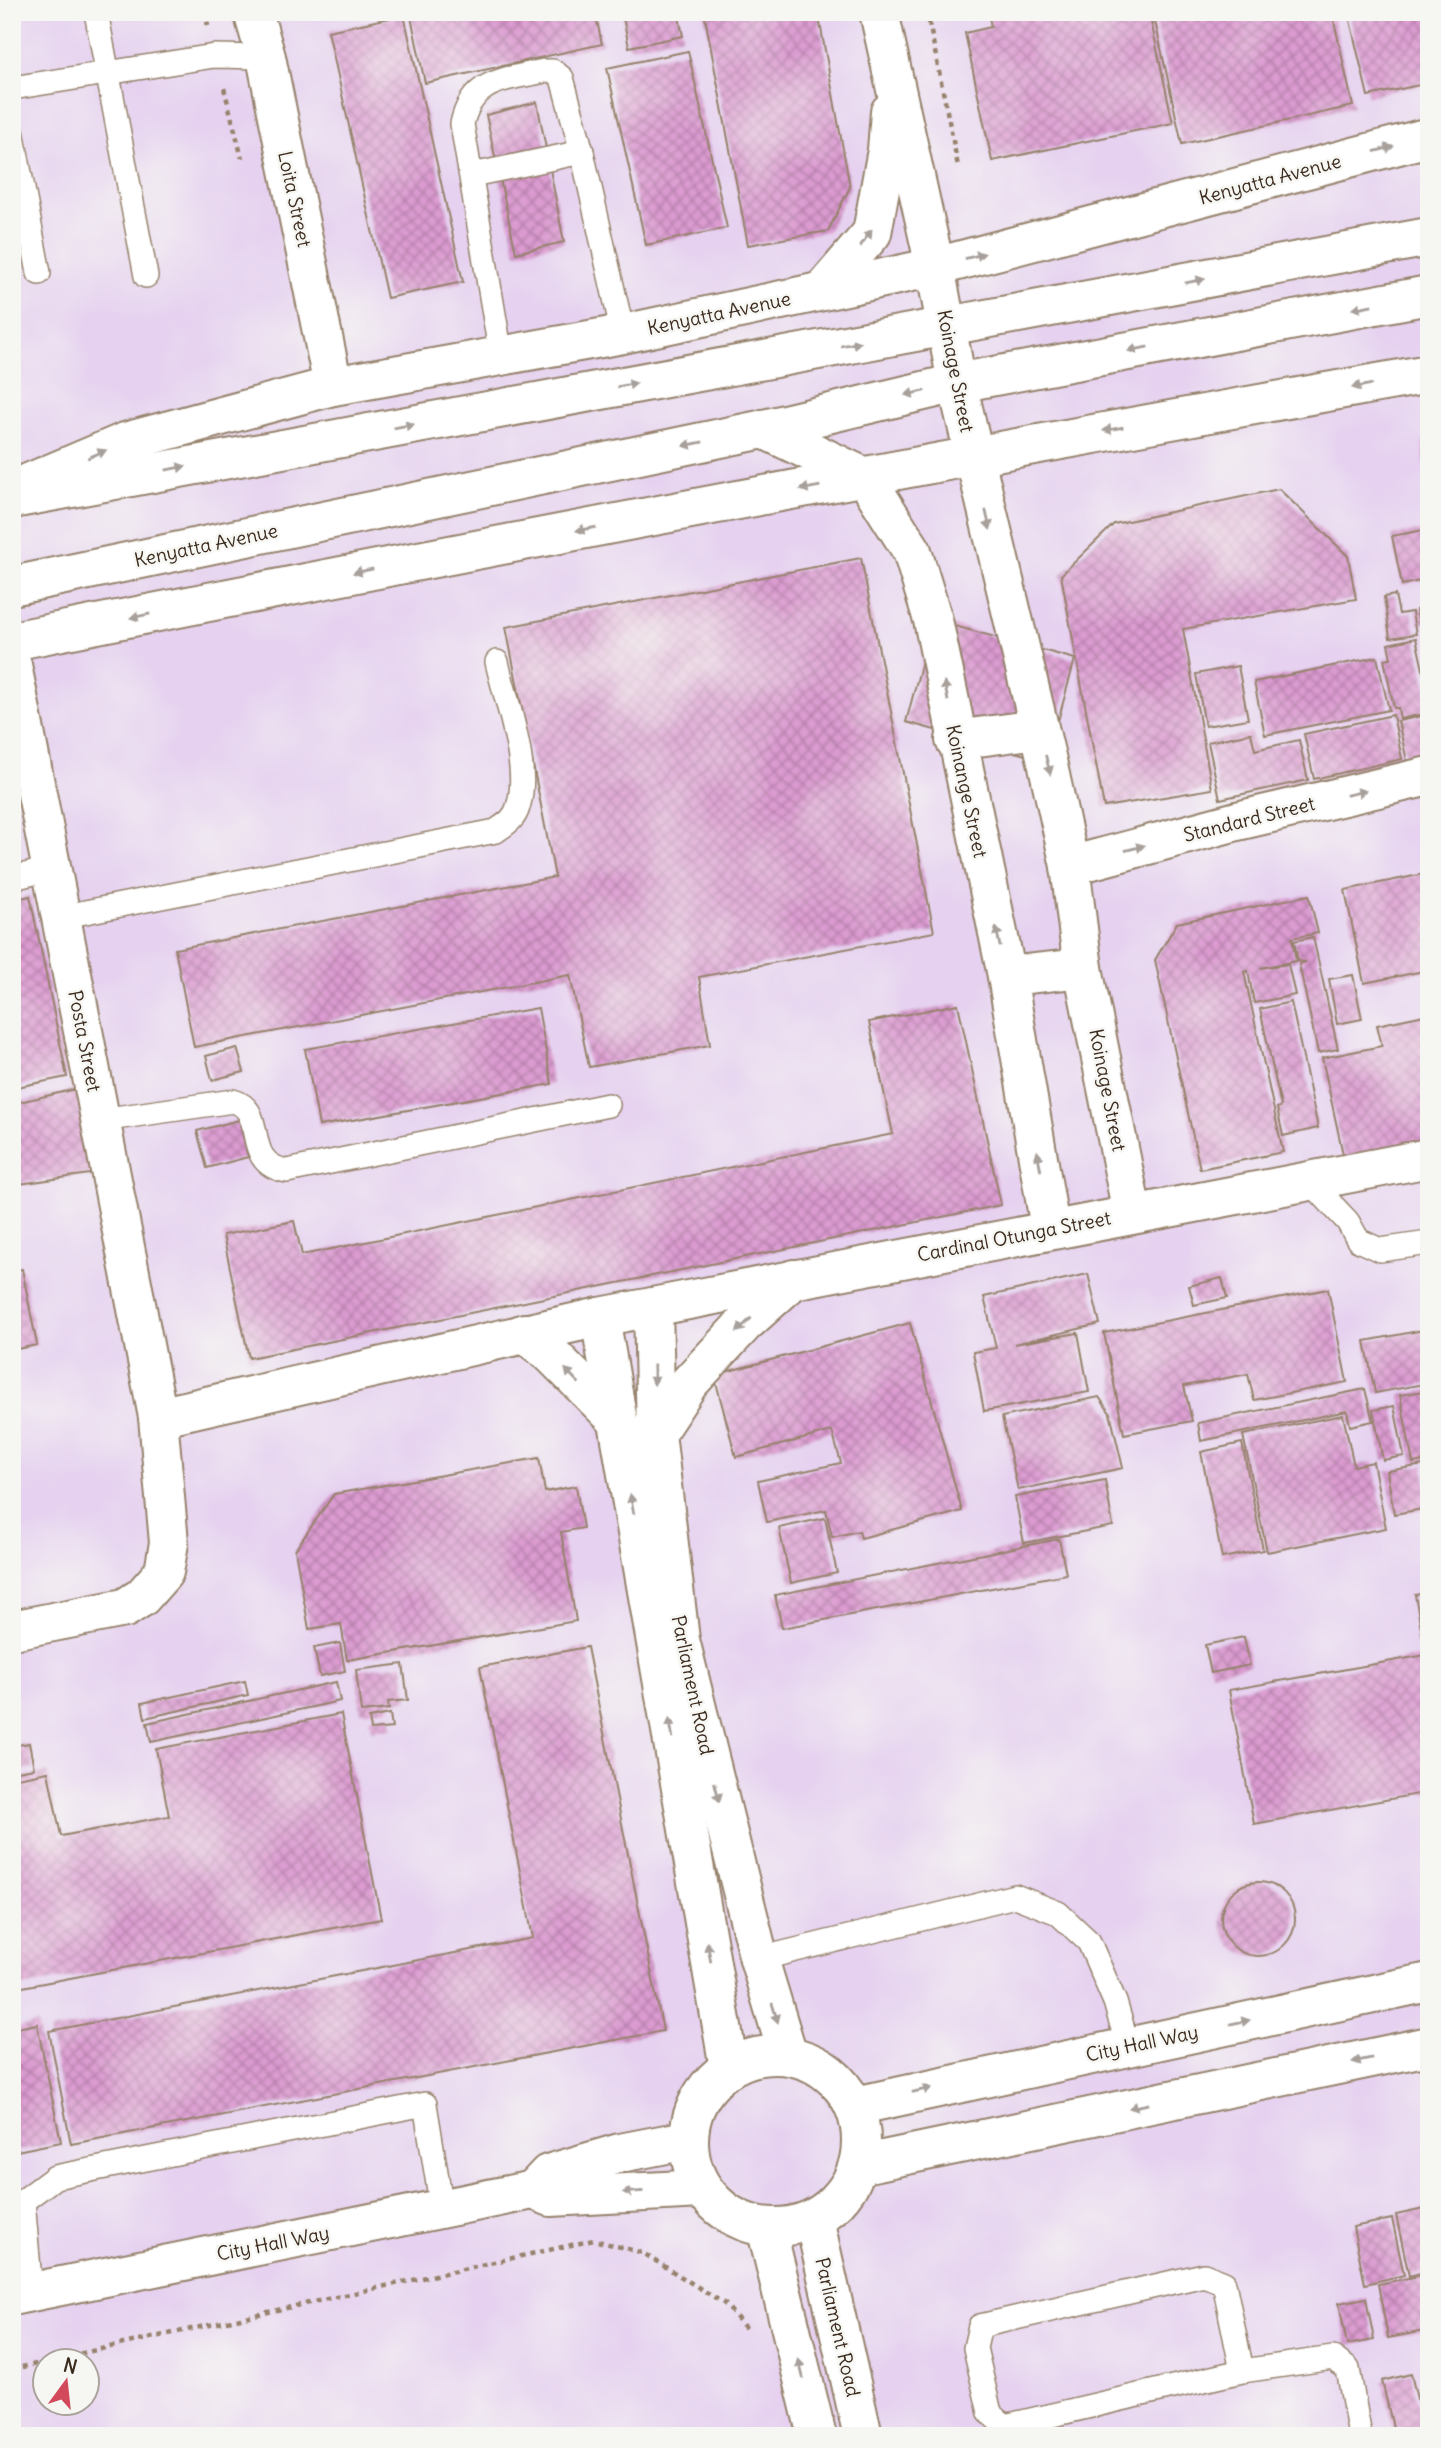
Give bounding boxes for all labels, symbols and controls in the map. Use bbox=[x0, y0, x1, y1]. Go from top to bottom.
one-way arrow bbox=[1374, 143, 1396, 154]
street label: Loita Street bbox=[273, 149, 317, 249]
street label: Kenyatta Avenue bbox=[1196, 149, 1344, 209]
one-way arrow bbox=[859, 228, 873, 247]
one-way arrow bbox=[964, 250, 986, 261]
one-way arrow bbox=[1184, 275, 1206, 286]
street label: Kenyatta Avenue bbox=[645, 286, 793, 340]
one-way arrow bbox=[1351, 302, 1373, 313]
street label: Koinage Street bbox=[932, 308, 980, 434]
one-way arrow bbox=[840, 339, 862, 350]
one-way arrow bbox=[1127, 344, 1149, 355]
one-way arrow bbox=[616, 379, 638, 390]
one-way arrow bbox=[1350, 381, 1372, 392]
one-way arrow bbox=[904, 388, 926, 399]
one-way arrow bbox=[393, 420, 415, 431]
one-way arrow bbox=[1102, 424, 1124, 435]
one-way arrow bbox=[682, 438, 704, 449]
one-way arrow bbox=[87, 448, 108, 459]
one-way arrow bbox=[165, 462, 187, 473]
one-way arrow bbox=[799, 483, 821, 494]
one-way arrow bbox=[983, 509, 994, 531]
street label: Kenyatta Avenue bbox=[132, 518, 280, 572]
one-way arrow bbox=[575, 524, 597, 535]
one-way arrow bbox=[352, 566, 374, 577]
one-way arrow bbox=[128, 610, 150, 621]
one-way arrow bbox=[941, 680, 952, 702]
street label: Koinange Street bbox=[941, 722, 993, 860]
one-way arrow bbox=[1043, 754, 1054, 776]
one-way arrow bbox=[1345, 787, 1367, 798]
street label: Standard Street bbox=[1181, 791, 1317, 847]
one-way arrow bbox=[1125, 842, 1147, 853]
one-way arrow bbox=[993, 926, 1004, 948]
street label: Posta Street bbox=[63, 988, 107, 1094]
street label: Koinage Street bbox=[1084, 1027, 1132, 1153]
one-way arrow bbox=[1033, 1150, 1044, 1172]
street label: Cardinal Otunga Street bbox=[915, 1205, 1113, 1267]
one-way arrow bbox=[735, 1317, 752, 1334]
one-way arrow bbox=[648, 1364, 660, 1386]
one-way arrow bbox=[564, 1368, 580, 1385]
one-way arrow bbox=[626, 1493, 637, 1515]
street label: Parliament Road bbox=[666, 1613, 720, 1757]
one-way arrow bbox=[665, 1717, 676, 1739]
one-way arrow bbox=[712, 1782, 723, 1804]
one-way arrow bbox=[703, 1941, 714, 1963]
one-way arrow bbox=[770, 2002, 780, 2023]
one-way arrow bbox=[1229, 2017, 1251, 2028]
street label: City Hall Way bbox=[1084, 2019, 1200, 2067]
one-way arrow bbox=[1351, 2054, 1373, 2065]
one-way arrow bbox=[911, 2084, 933, 2095]
one-way arrow bbox=[1128, 2101, 1150, 2112]
one-way arrow bbox=[622, 2187, 644, 2198]
street label: City Hall Way bbox=[215, 2220, 331, 2266]
street label: Parliament Road bbox=[810, 2255, 866, 2399]
north arrow bbox=[32, 2346, 102, 2416]
text: N bbox=[61, 2352, 80, 2379]
one-way arrow bbox=[795, 2358, 806, 2380]

